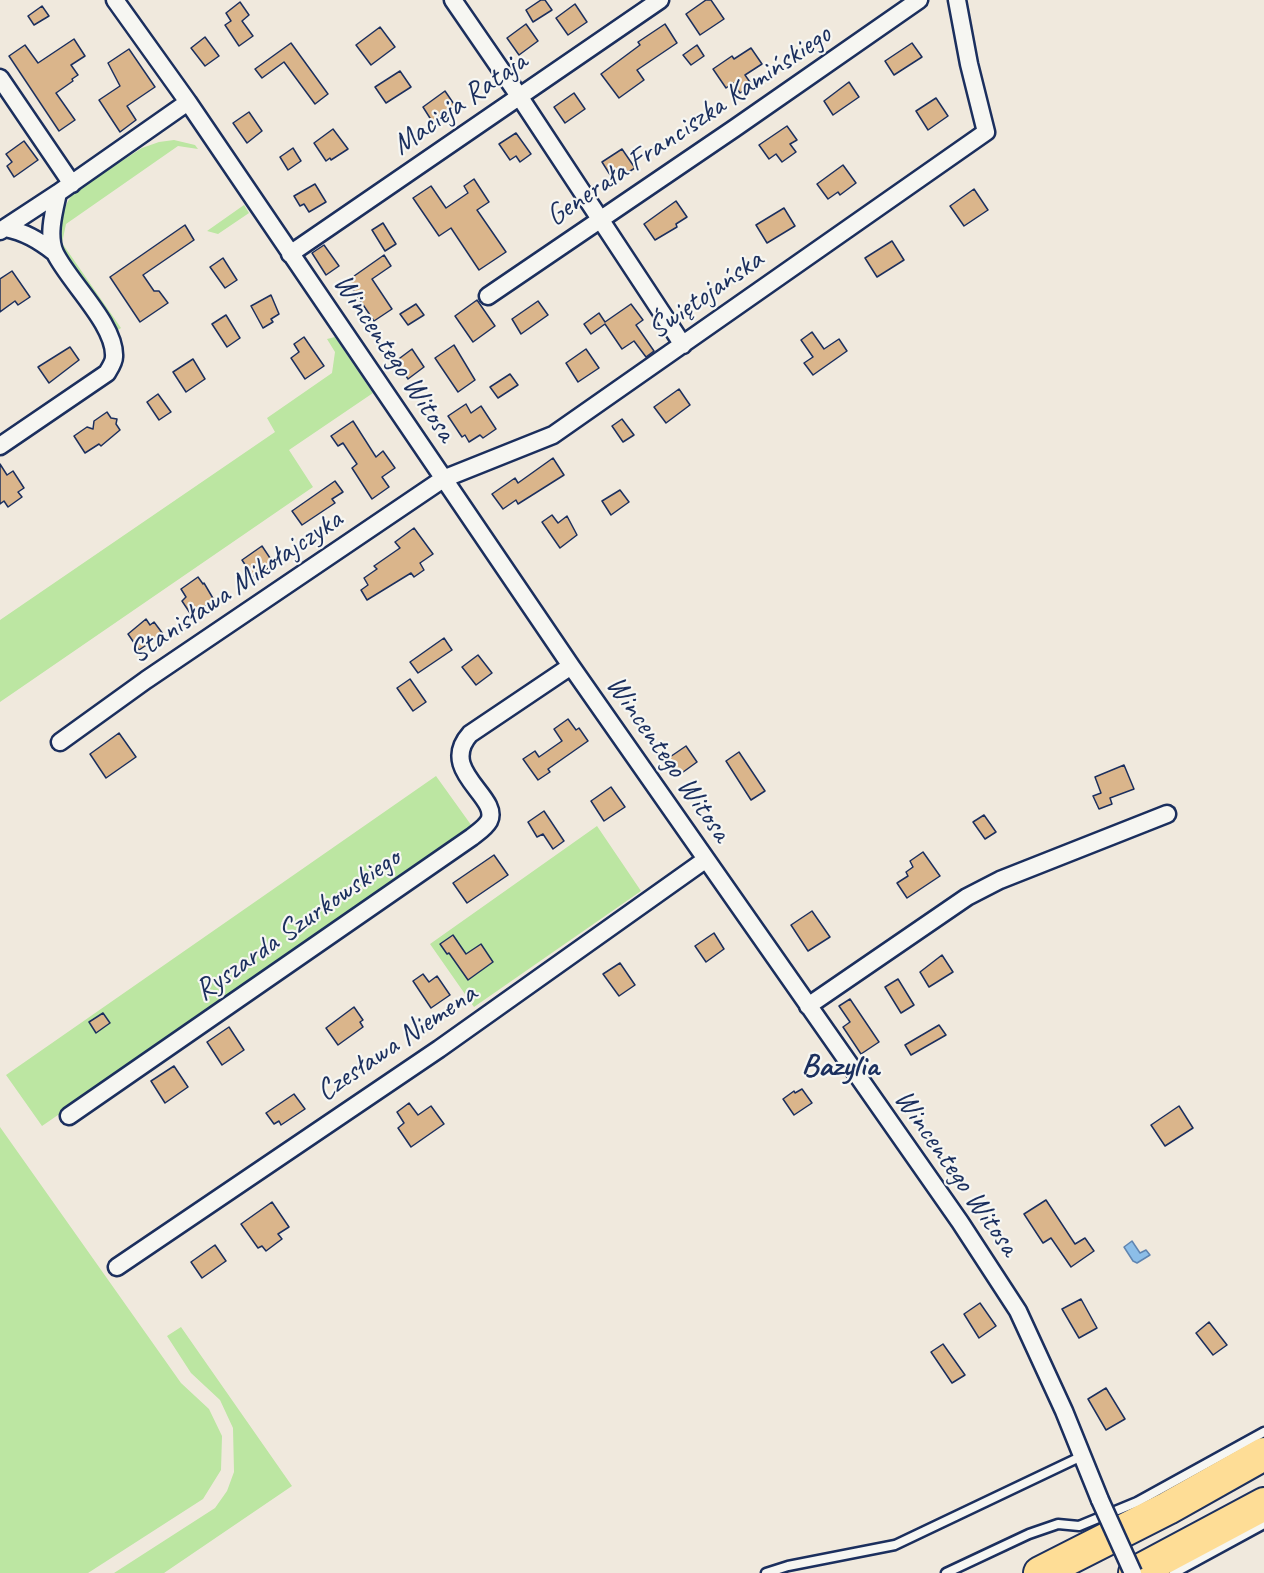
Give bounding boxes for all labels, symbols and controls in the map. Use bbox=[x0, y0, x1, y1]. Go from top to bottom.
street label: Generała Franciszka Kamińskiego bbox=[540, 17, 838, 235]
street label: Macieja Rataja bbox=[386, 44, 534, 164]
street label: Świętojańska bbox=[642, 242, 770, 348]
street label: Wincentego Witosa bbox=[325, 267, 463, 449]
street label: Stanisława Mikołajczyka bbox=[122, 502, 350, 672]
street label: Wincentego Witosa bbox=[597, 669, 739, 849]
street label: Ryszarda Szurkowskiego bbox=[188, 841, 408, 1009]
street label: Czesława Niemena bbox=[310, 976, 484, 1110]
district label: Bazylia bbox=[801, 1048, 879, 1086]
street label: Wincentego Witosa bbox=[885, 1083, 1027, 1263]

